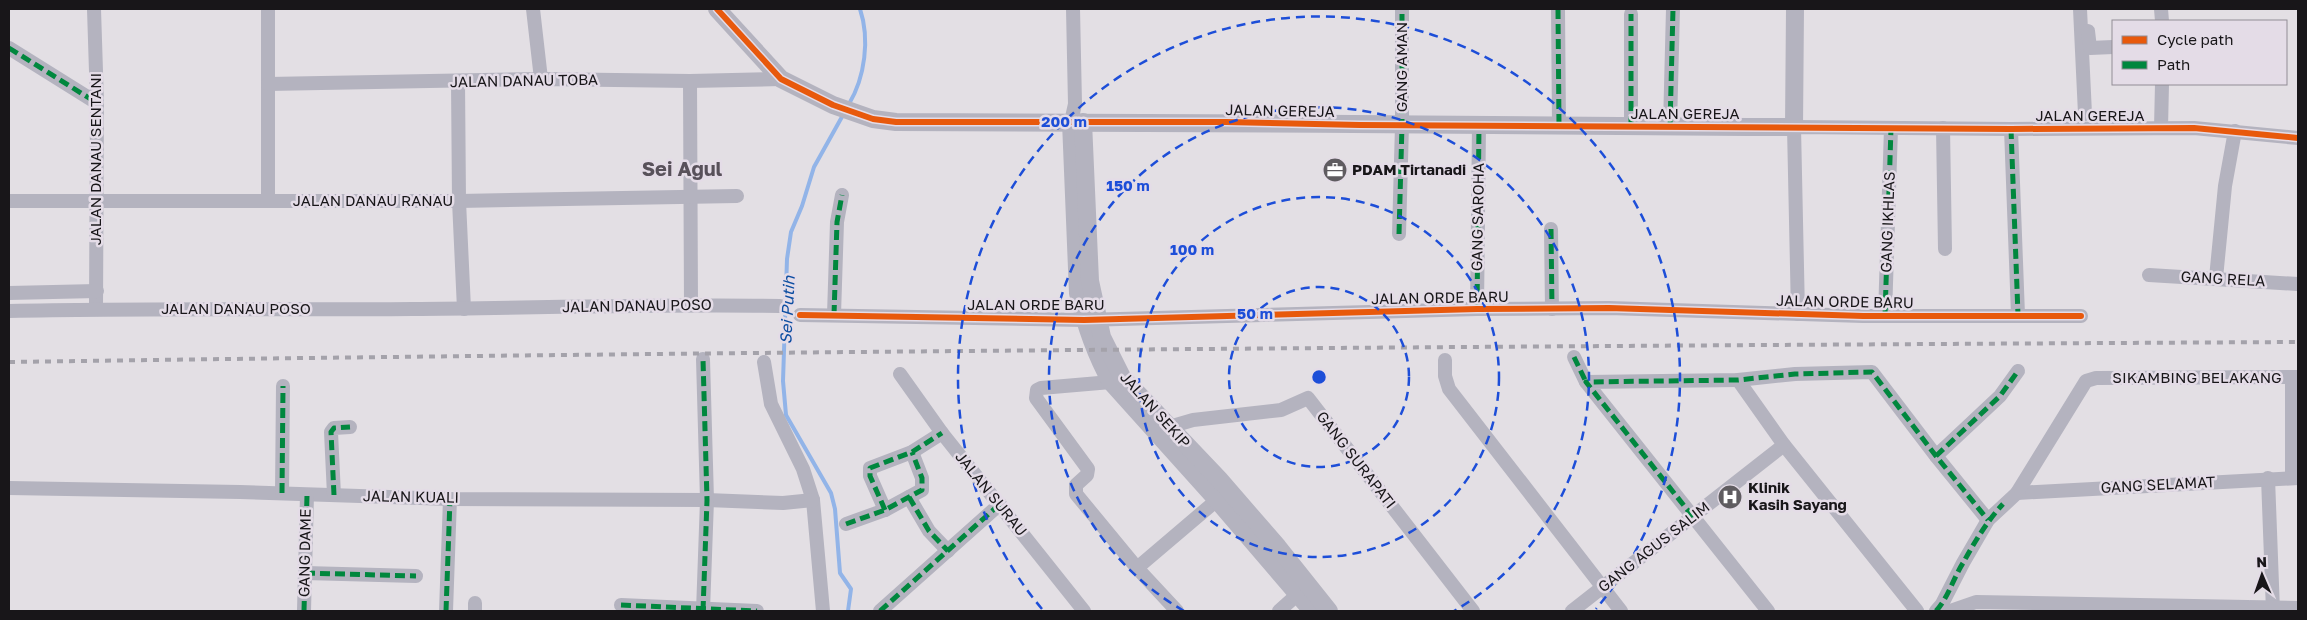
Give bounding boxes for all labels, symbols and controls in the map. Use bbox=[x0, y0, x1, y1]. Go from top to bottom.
legend bbox=[2112, 20, 2287, 85]
street label: GANG AMAN bbox=[1392, 22, 1410, 112]
text: Cycle path bbox=[2157, 30, 2233, 48]
text: Path bbox=[2157, 55, 2190, 73]
street label: JALAN DANAU TOBA bbox=[450, 70, 598, 90]
street label: JALAN DANAU SENTANI bbox=[86, 73, 104, 245]
street label: JALAN GEREJA bbox=[1225, 100, 1335, 120]
street label: JALAN GEREJA bbox=[1630, 104, 1740, 122]
street label: JALAN GEREJA bbox=[2035, 106, 2145, 124]
text: 200 m bbox=[1041, 112, 1087, 130]
district label: Sei Agul bbox=[642, 156, 723, 180]
office icon: PDAM Tirtanadi bbox=[1322, 157, 1348, 183]
place label: PDAM Tirtanadi bbox=[1352, 160, 1466, 178]
street label: GANG SAROHA bbox=[1467, 163, 1487, 271]
street label: GANG IKHLAS bbox=[1876, 171, 1898, 273]
text: 150 m bbox=[1106, 176, 1150, 194]
street label: JALAN DANAU RANAU bbox=[293, 191, 453, 209]
text: 100 m bbox=[1170, 240, 1214, 258]
street label: GANG RELA bbox=[2180, 267, 2266, 289]
water label: Sei Putih bbox=[775, 274, 799, 345]
street label: JALAN ORDE BARU bbox=[1371, 287, 1509, 307]
street label: JALAN ORDE BARU bbox=[1776, 291, 1914, 311]
street label: JALAN DANAU POSO bbox=[562, 295, 712, 315]
street label: JALAN ORDE BARU bbox=[967, 295, 1105, 313]
street label: JALAN DANAU POSO bbox=[161, 299, 311, 317]
text: 50 m bbox=[1237, 304, 1273, 322]
street label: JALAN SEKIP bbox=[1117, 368, 1195, 451]
centre of rings bbox=[1310, 368, 1328, 386]
street label: SIKAMBING BELAKANG bbox=[2112, 368, 2282, 386]
street label: GANG SURAPATI bbox=[1313, 407, 1400, 512]
street label: JALAN SURAU bbox=[952, 448, 1031, 539]
street label: GANG SELAMAT bbox=[2100, 472, 2216, 496]
place label: Klinik Kasih Sayang bbox=[1748, 478, 1847, 513]
hospital icon: Klinik Kasih Sayang bbox=[1717, 484, 1743, 510]
street label: JALAN KUALI bbox=[363, 486, 459, 506]
street label: GANG AGUS SALIM bbox=[1594, 497, 1713, 595]
street label: GANG DAME bbox=[294, 509, 314, 597]
north arrow bbox=[2237, 550, 2287, 600]
text: N bbox=[2256, 553, 2267, 570]

